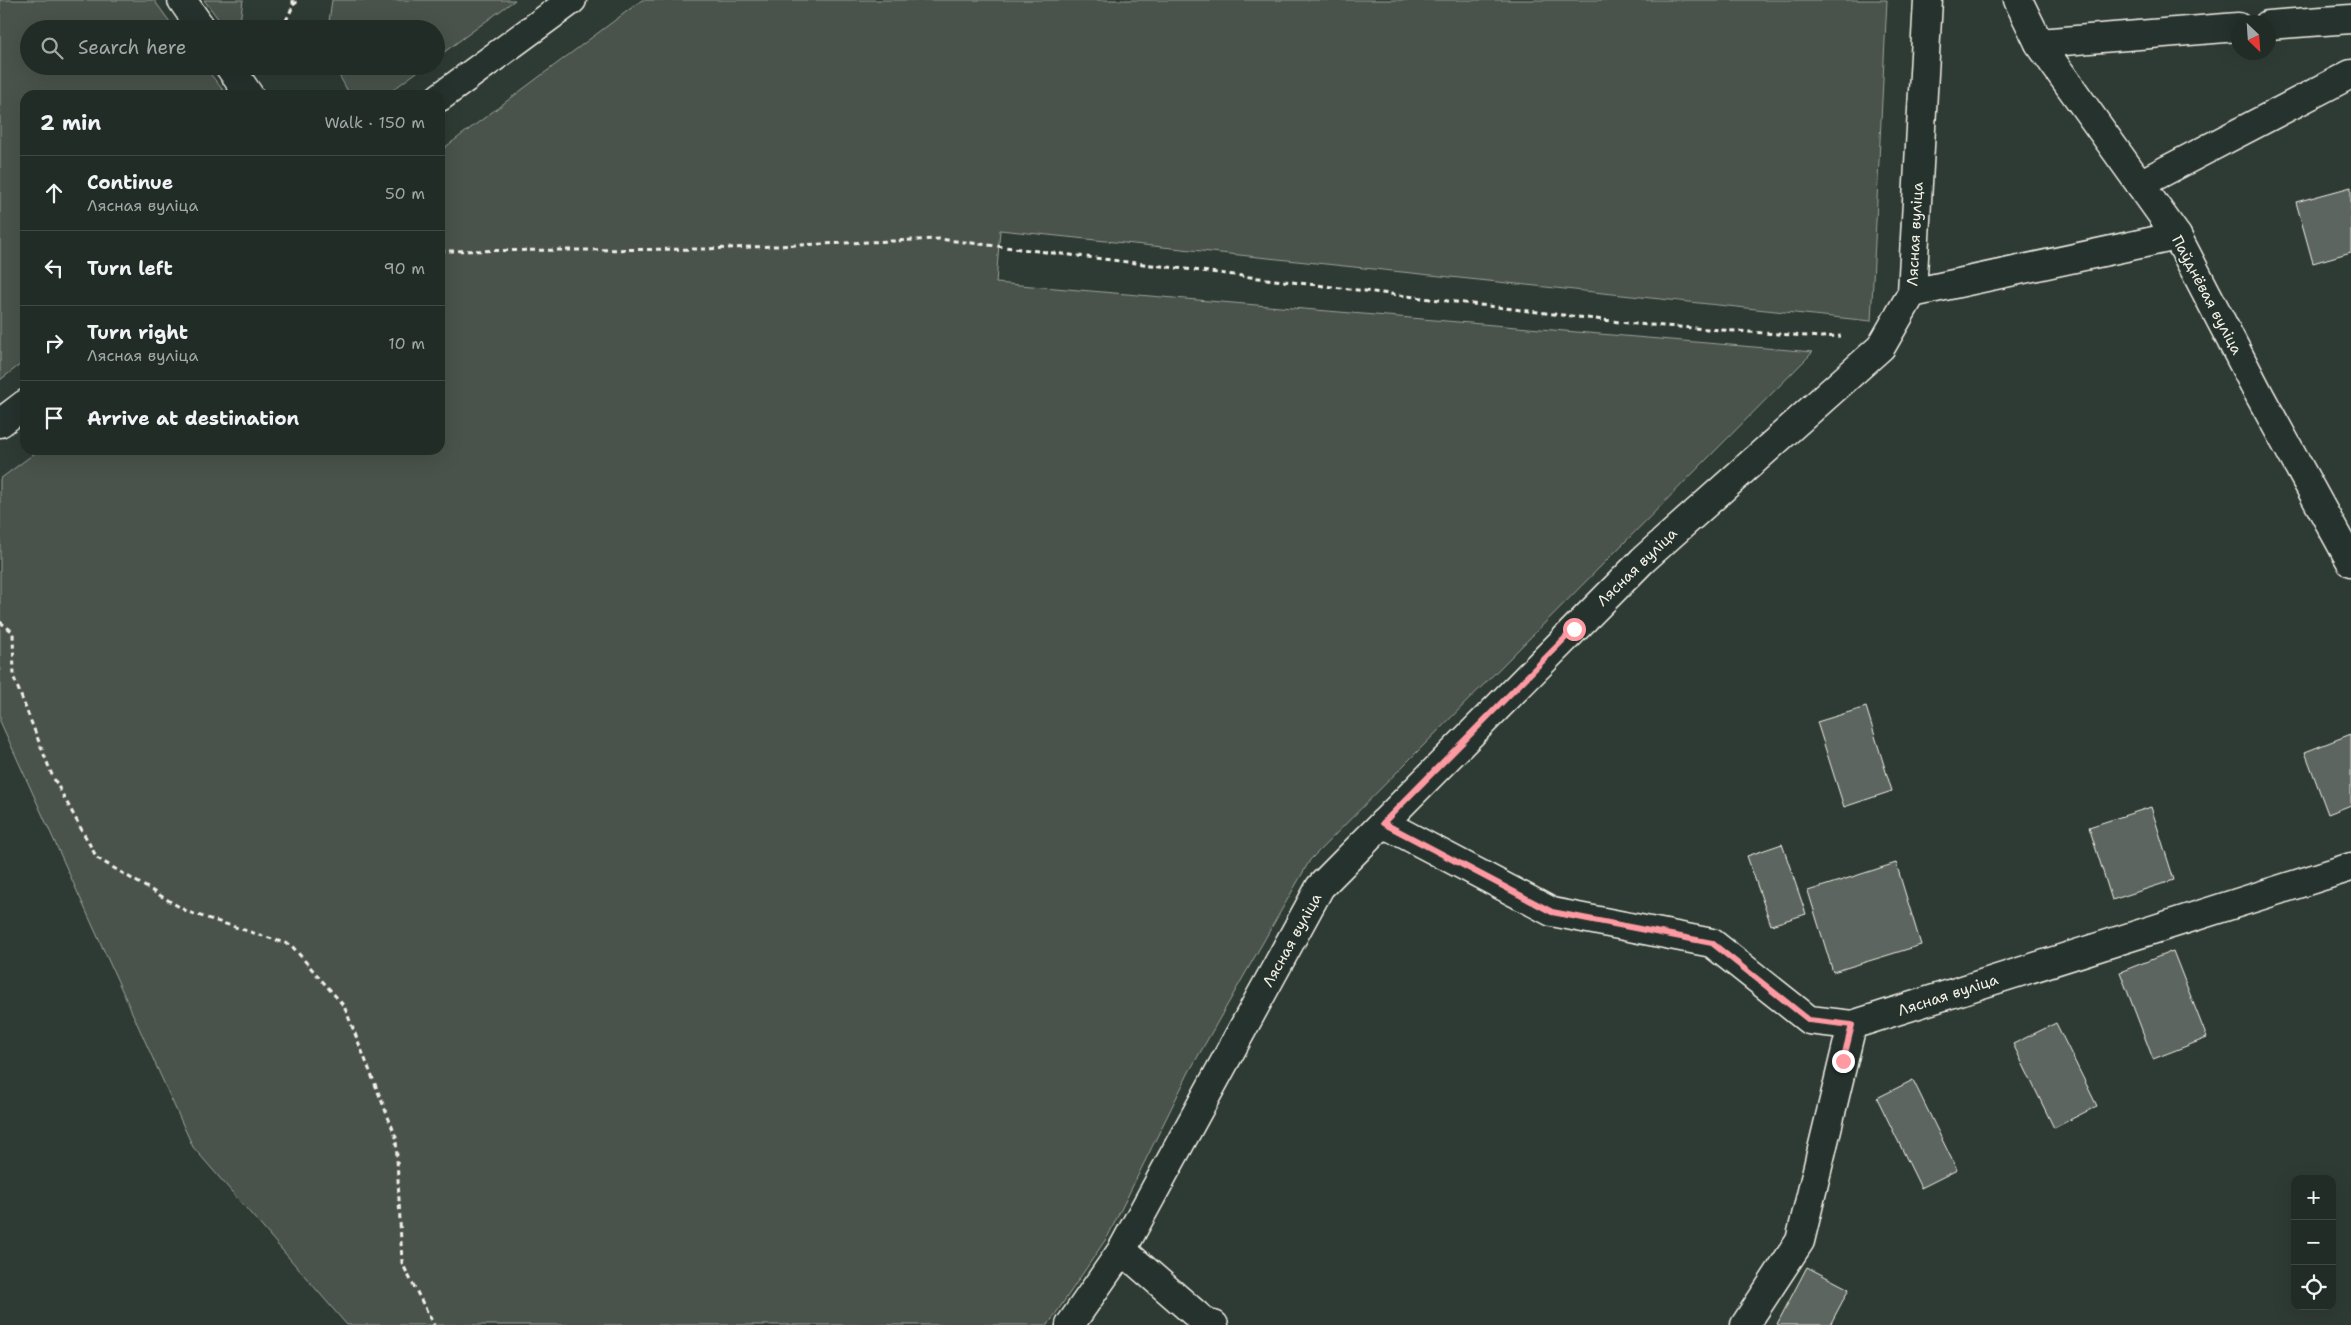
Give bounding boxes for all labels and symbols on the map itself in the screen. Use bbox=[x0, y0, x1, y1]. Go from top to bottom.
north arrow bbox=[2231, 15, 2276, 60]
street label: Лясная вуліца bbox=[1902, 181, 1928, 287]
street label: Паўднёвая вуліца bbox=[2167, 232, 2247, 359]
street label: Лясная вуліца bbox=[1592, 523, 1682, 610]
route start bbox=[1563, 618, 1586, 641]
street label: Лясная вуліца bbox=[1258, 889, 1326, 991]
street label: Лясная вуліца bbox=[1895, 969, 2001, 1021]
route end bbox=[1832, 1050, 1855, 1073]

